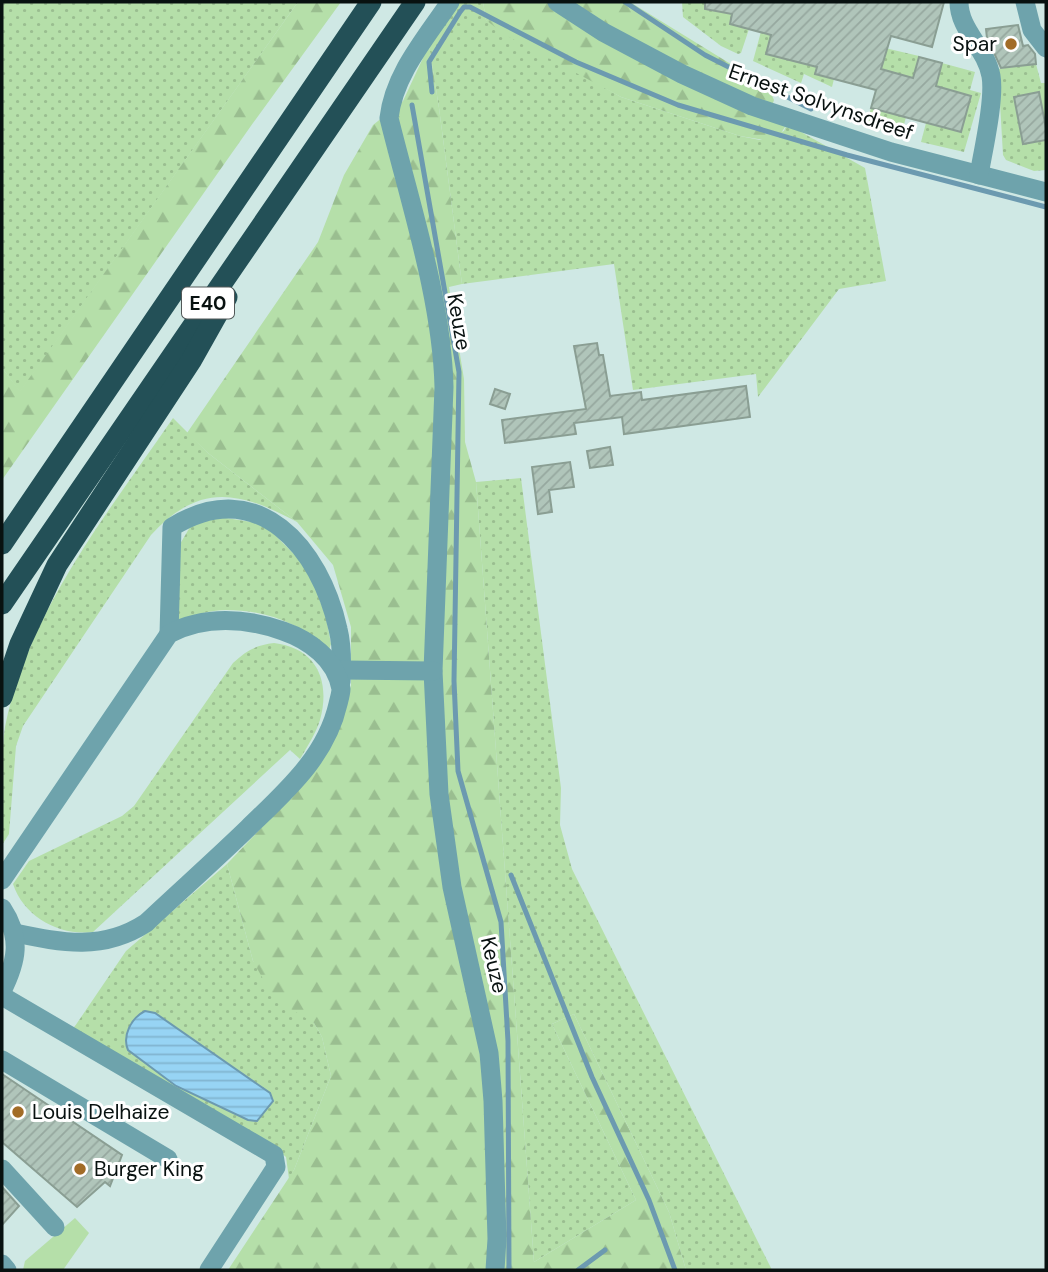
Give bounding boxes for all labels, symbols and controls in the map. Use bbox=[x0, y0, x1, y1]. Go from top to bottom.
place label: Spar bbox=[952, 30, 997, 58]
marker: Spar bbox=[1003, 36, 1019, 52]
street label: Ernest Solvynsdreef bbox=[725, 57, 917, 147]
road number: E40 bbox=[182, 288, 234, 318]
street label: Keuze bbox=[440, 291, 478, 353]
street label: Keuze bbox=[474, 934, 514, 996]
place label: Louis Delhaize bbox=[32, 1098, 169, 1126]
marker: Louis Delhaize bbox=[10, 1104, 26, 1120]
place label: Burger King bbox=[94, 1155, 204, 1183]
marker: Burger King bbox=[72, 1161, 88, 1177]

